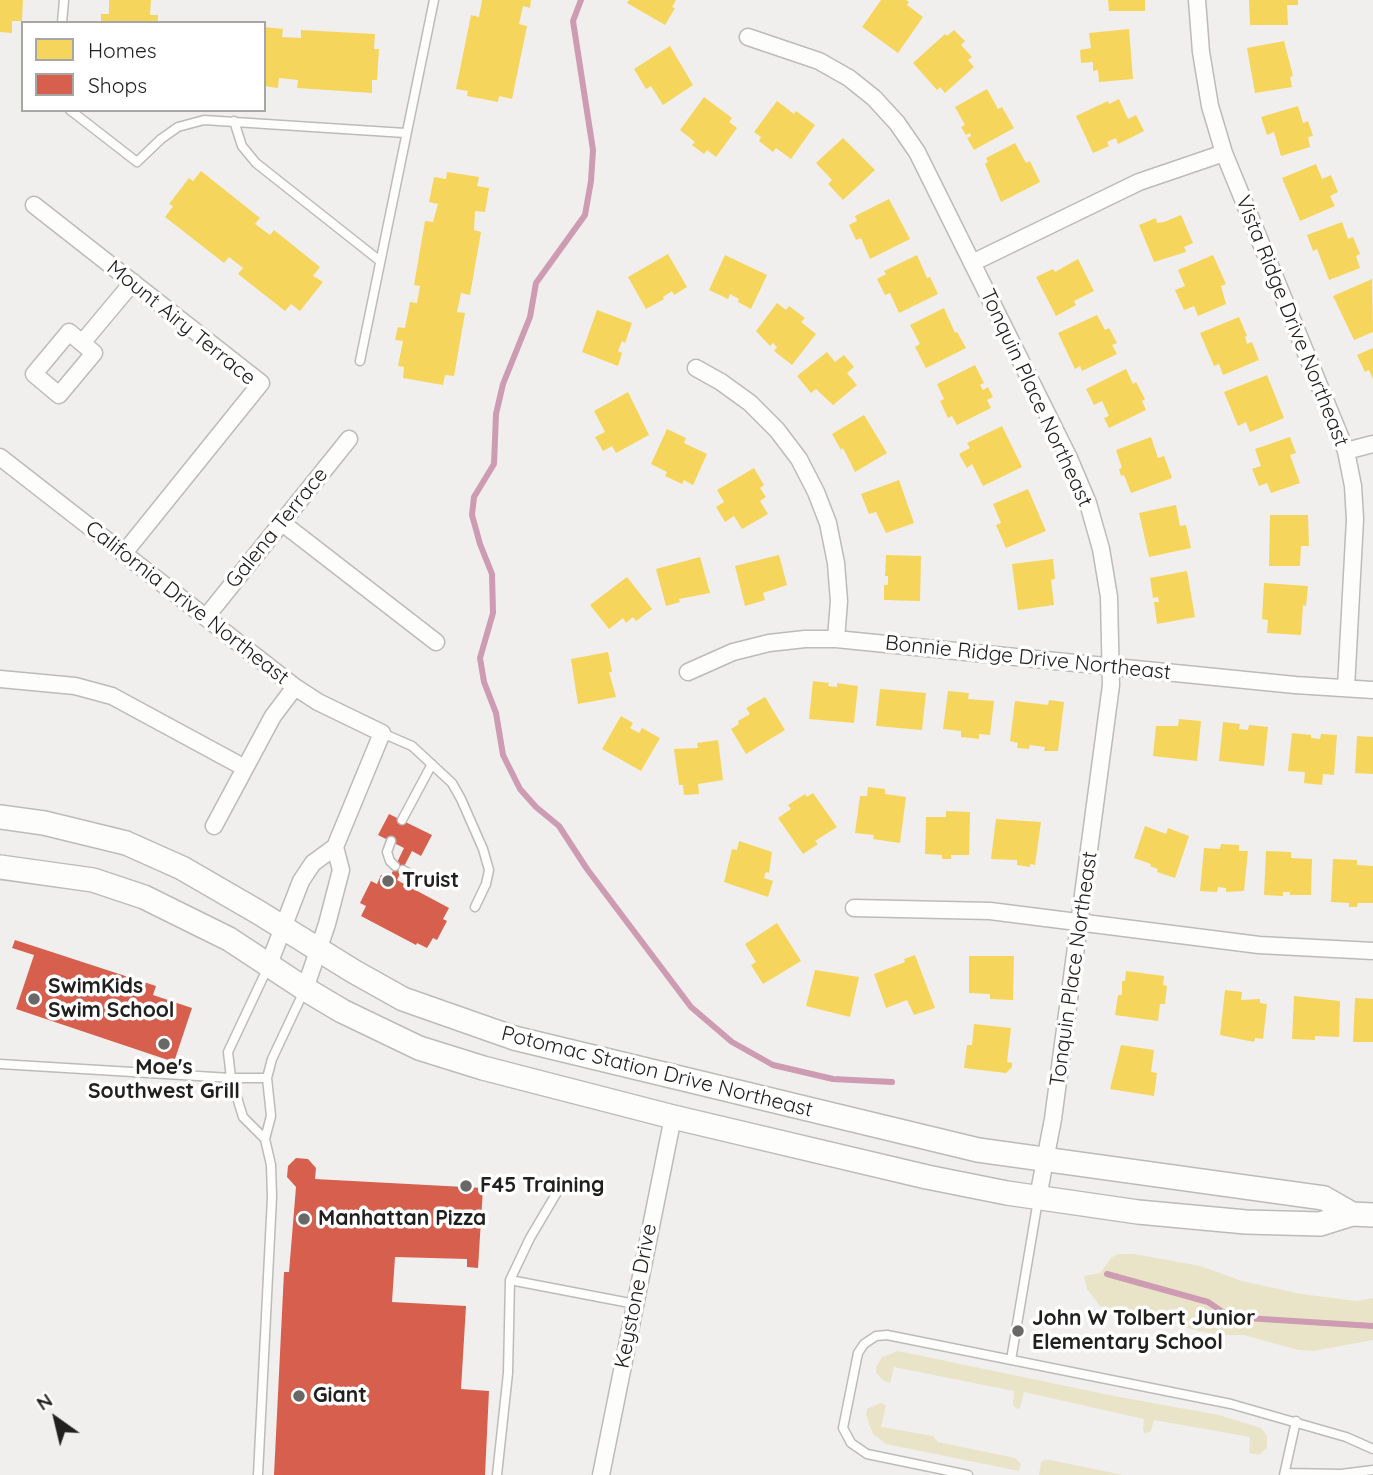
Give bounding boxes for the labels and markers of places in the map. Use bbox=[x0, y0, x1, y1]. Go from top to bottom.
place label: Truist bbox=[402, 868, 459, 894]
marker: Truist bbox=[380, 873, 396, 889]
place label: SwimKids Swim School bbox=[48, 974, 175, 1024]
marker: SwimKids Swim School bbox=[26, 991, 42, 1007]
marker: Moe's Southwest Grill bbox=[156, 1036, 172, 1052]
place label: Moe's Southwest Grill bbox=[88, 1055, 240, 1105]
place label: F45 Training bbox=[480, 1173, 604, 1199]
marker: F45 Training bbox=[458, 1178, 474, 1194]
place label: Manhattan Pizza bbox=[318, 1206, 486, 1232]
marker: Manhattan Pizza bbox=[296, 1211, 312, 1227]
place label: John W Tolbert Junior Elementary School bbox=[1032, 1306, 1255, 1356]
marker: John W Tolbert Junior Elementary School bbox=[1010, 1323, 1026, 1339]
place label: Giant bbox=[313, 1383, 367, 1409]
marker: Giant bbox=[291, 1388, 307, 1404]

